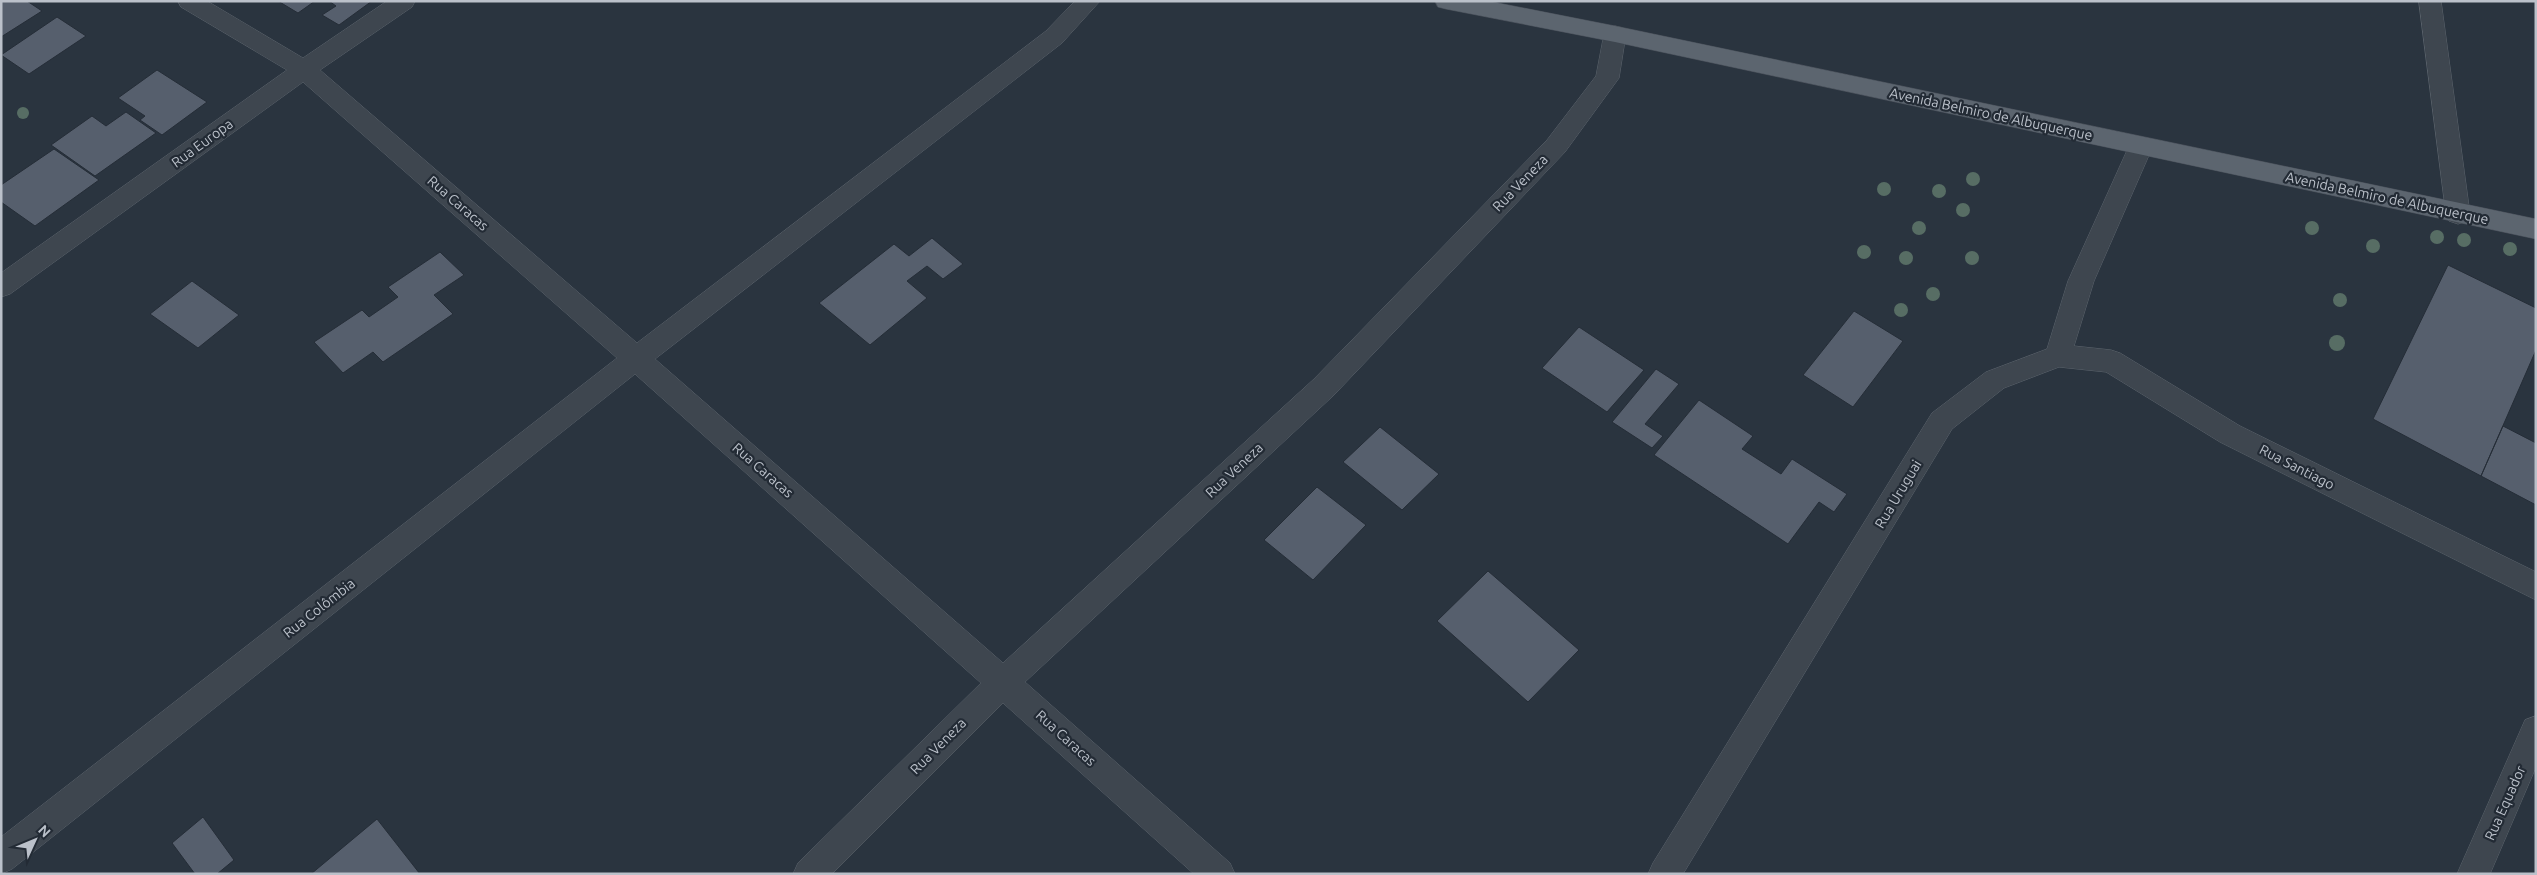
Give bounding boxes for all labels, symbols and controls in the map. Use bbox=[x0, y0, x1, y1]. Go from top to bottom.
street label: Avenida Belmiro de Albuquerque bbox=[1888, 85, 2094, 143]
street label: Rua Europa bbox=[168, 115, 236, 171]
street label: Rua Veneza bbox=[1489, 151, 1551, 215]
street label: Avenida Belmiro de Albuquerque bbox=[2284, 169, 2490, 227]
street label: Rua Caracas bbox=[424, 172, 492, 234]
street label: Rua Caracas bbox=[729, 439, 797, 501]
street label: Rua Veneza bbox=[1202, 439, 1266, 501]
street label: Rua Santiago bbox=[2257, 441, 2337, 493]
street label: Rua Uruguai bbox=[1871, 457, 1925, 531]
street label: Rua Colômbia bbox=[280, 575, 358, 641]
street label: Rua Caracas bbox=[1033, 707, 1099, 769]
street label: Rua Veneza bbox=[907, 715, 969, 777]
street label: Rua Equador bbox=[2481, 763, 2529, 843]
north arrow bbox=[10, 815, 60, 865]
text: N bbox=[35, 822, 54, 840]

